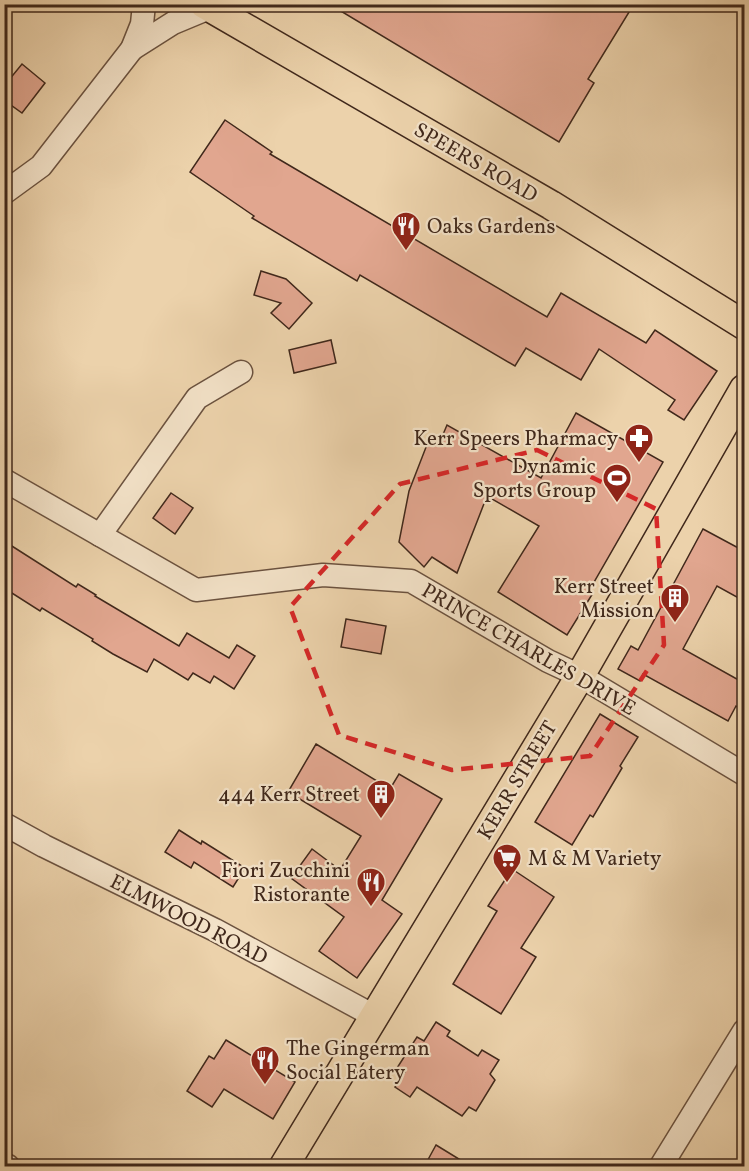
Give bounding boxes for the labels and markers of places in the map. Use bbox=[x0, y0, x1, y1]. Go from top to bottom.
restaurant icon: Oaks Gardens bbox=[390, 210, 422, 252]
place label: Oaks Gardens bbox=[427, 213, 555, 242]
pharmacy icon: Kerr Speers Pharmacy bbox=[623, 422, 655, 464]
place label: Kerr Speers Pharmacy bbox=[414, 425, 619, 454]
place label: Dynamic Sports Group bbox=[473, 453, 596, 506]
sports icon: Dynamic Sports Group bbox=[601, 462, 633, 504]
place label: Kerr Street Mission bbox=[554, 573, 654, 626]
building icon: Kerr Street Mission bbox=[659, 582, 691, 624]
building icon: 444 Kerr Street bbox=[365, 778, 397, 820]
place label: 444 Kerr Street bbox=[218, 781, 360, 810]
supermarket icon: M & M Variety bbox=[491, 842, 523, 884]
place label: M & M Variety bbox=[528, 845, 662, 874]
place label: Fiori Zucchini Ristorante bbox=[221, 857, 350, 910]
restaurant icon: Fiori Zucchini Ristorante bbox=[355, 866, 387, 908]
place label: The Gingerman Social Eatery bbox=[286, 1035, 430, 1088]
restaurant icon: The Gingerman Social Eatery bbox=[249, 1044, 281, 1086]

